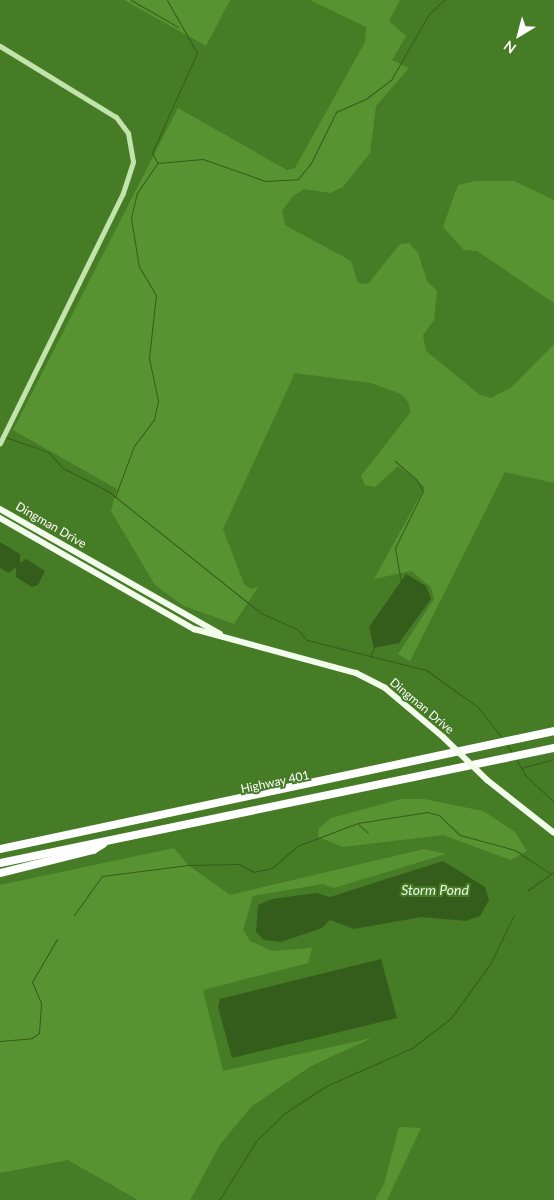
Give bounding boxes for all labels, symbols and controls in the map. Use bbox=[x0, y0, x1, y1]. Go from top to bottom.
north arrow bbox=[494, 10, 544, 60]
text: N bbox=[500, 37, 519, 57]
street label: Dingman Drive bbox=[13, 499, 89, 551]
street label: Dingman Drive bbox=[387, 675, 457, 737]
street label: Highway 401 bbox=[239, 768, 311, 796]
water label: Storm Pond bbox=[401, 882, 469, 898]

